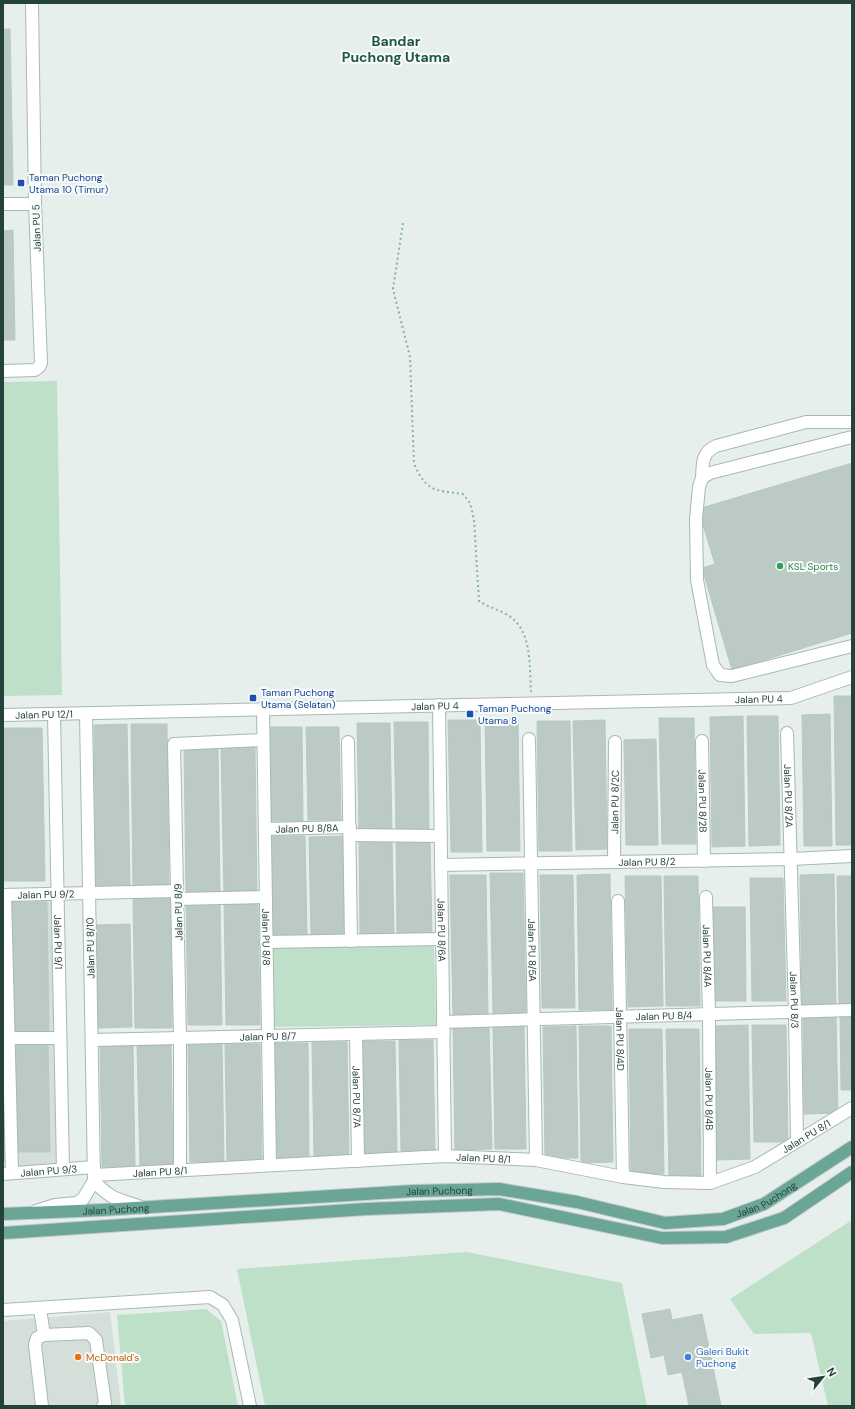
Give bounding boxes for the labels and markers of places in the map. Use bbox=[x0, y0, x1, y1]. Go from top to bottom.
place label: Taman Puchong Utama 10 (Timur) bbox=[29, 171, 109, 196]
marker: Taman Puchong Utama 10 (Timur) bbox=[16, 178, 26, 188]
place label: KSL Sports bbox=[788, 560, 838, 573]
marker: KSL Sports bbox=[775, 561, 785, 571]
place label: Taman Puchong Utama (Selatan) bbox=[261, 686, 336, 711]
marker: Taman Puchong Utama (Selatan) bbox=[248, 693, 258, 703]
place label: Taman Puchong Utama 8 bbox=[478, 702, 552, 727]
marker: Taman Puchong Utama 8 bbox=[465, 709, 475, 719]
place label: Galeri Bukit Puchong bbox=[696, 1345, 749, 1370]
place label: McDonald's bbox=[86, 1351, 139, 1364]
marker: McDonald's bbox=[73, 1352, 83, 1362]
marker: Galeri Bukit Puchong bbox=[683, 1352, 693, 1362]

